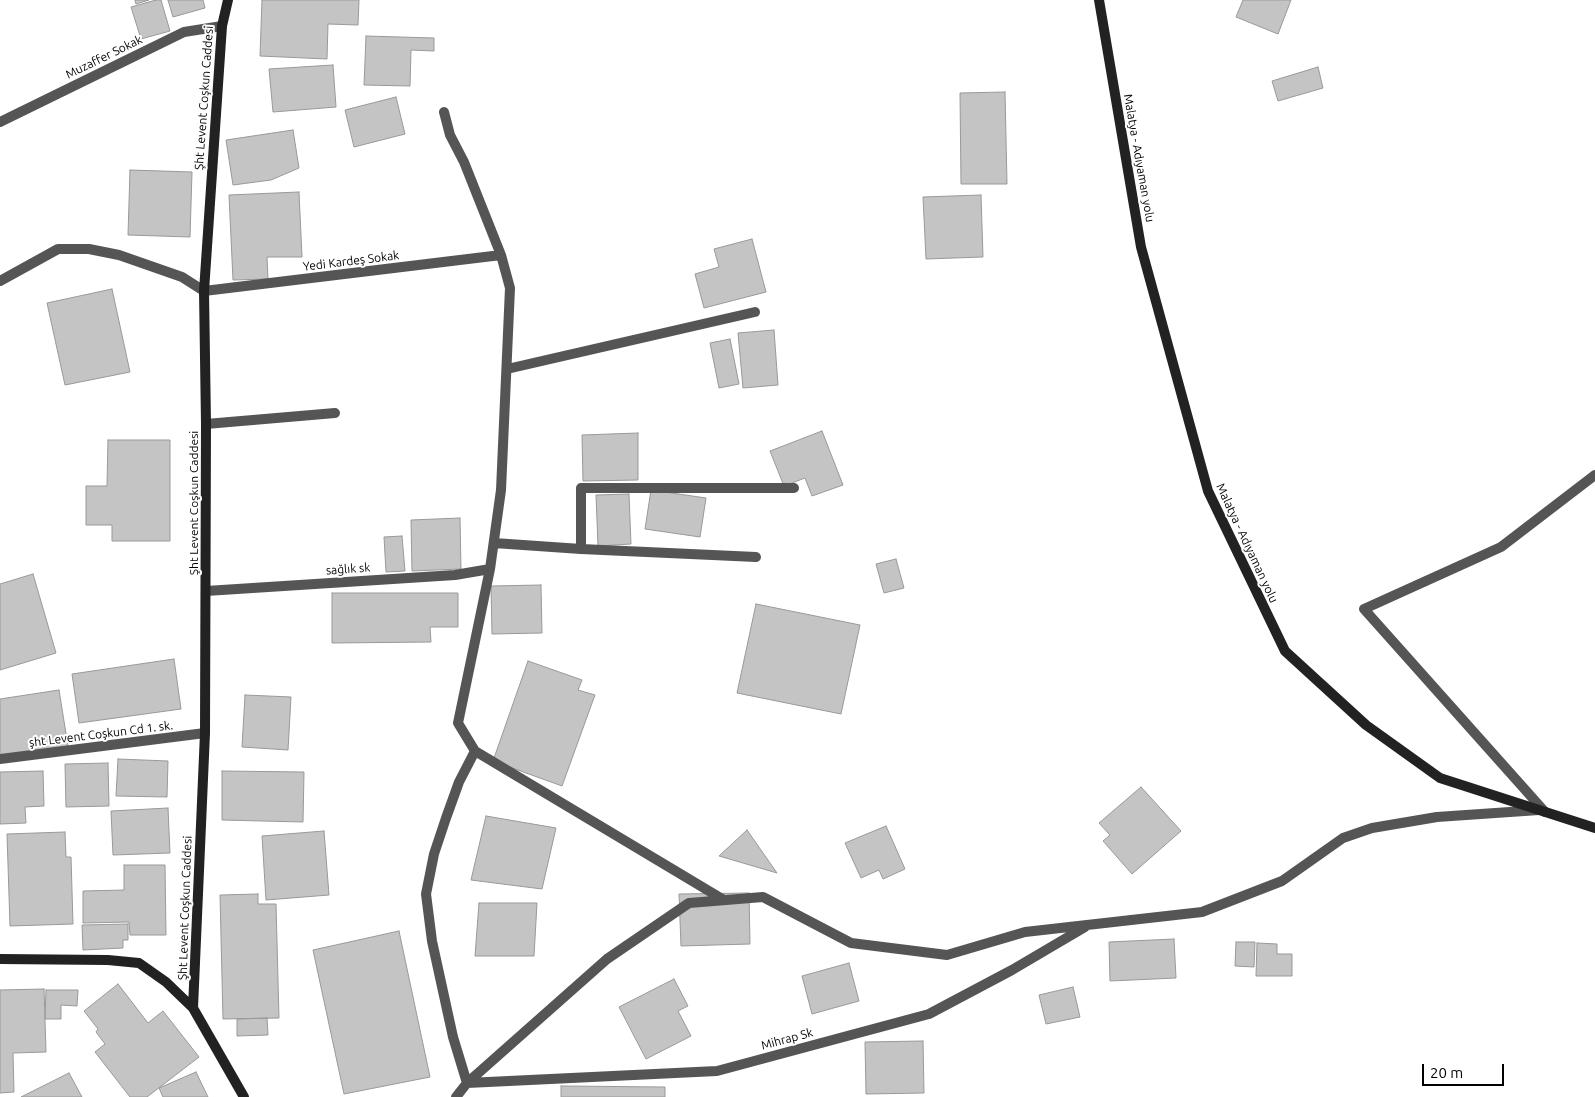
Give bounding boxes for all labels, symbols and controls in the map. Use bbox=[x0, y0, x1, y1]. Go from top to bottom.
street label: Şht Levent Coşkun Caddesi bbox=[192, 25, 216, 171]
street label: Muzaffer Sokak bbox=[63, 32, 145, 82]
street label: Malatya - Adıyaman yolu bbox=[1121, 93, 1157, 223]
street label: Yedi Kardeş Sokak bbox=[302, 248, 400, 274]
street label: Şht Levent Coşkun Caddesi bbox=[187, 431, 201, 575]
street label: Malatya - Adıyaman yolu bbox=[1213, 481, 1281, 605]
street label: sağlık sk bbox=[325, 560, 371, 578]
street label: şht Levent Coşkun Cd 1. sk. bbox=[28, 718, 174, 750]
street label: Şht Levent Coşkun Caddesi bbox=[175, 836, 195, 980]
street label: Mihrap Sk bbox=[760, 1025, 814, 1053]
scale bar bbox=[1425, 1054, 1508, 1086]
text: 20 m bbox=[1430, 1064, 1463, 1081]

